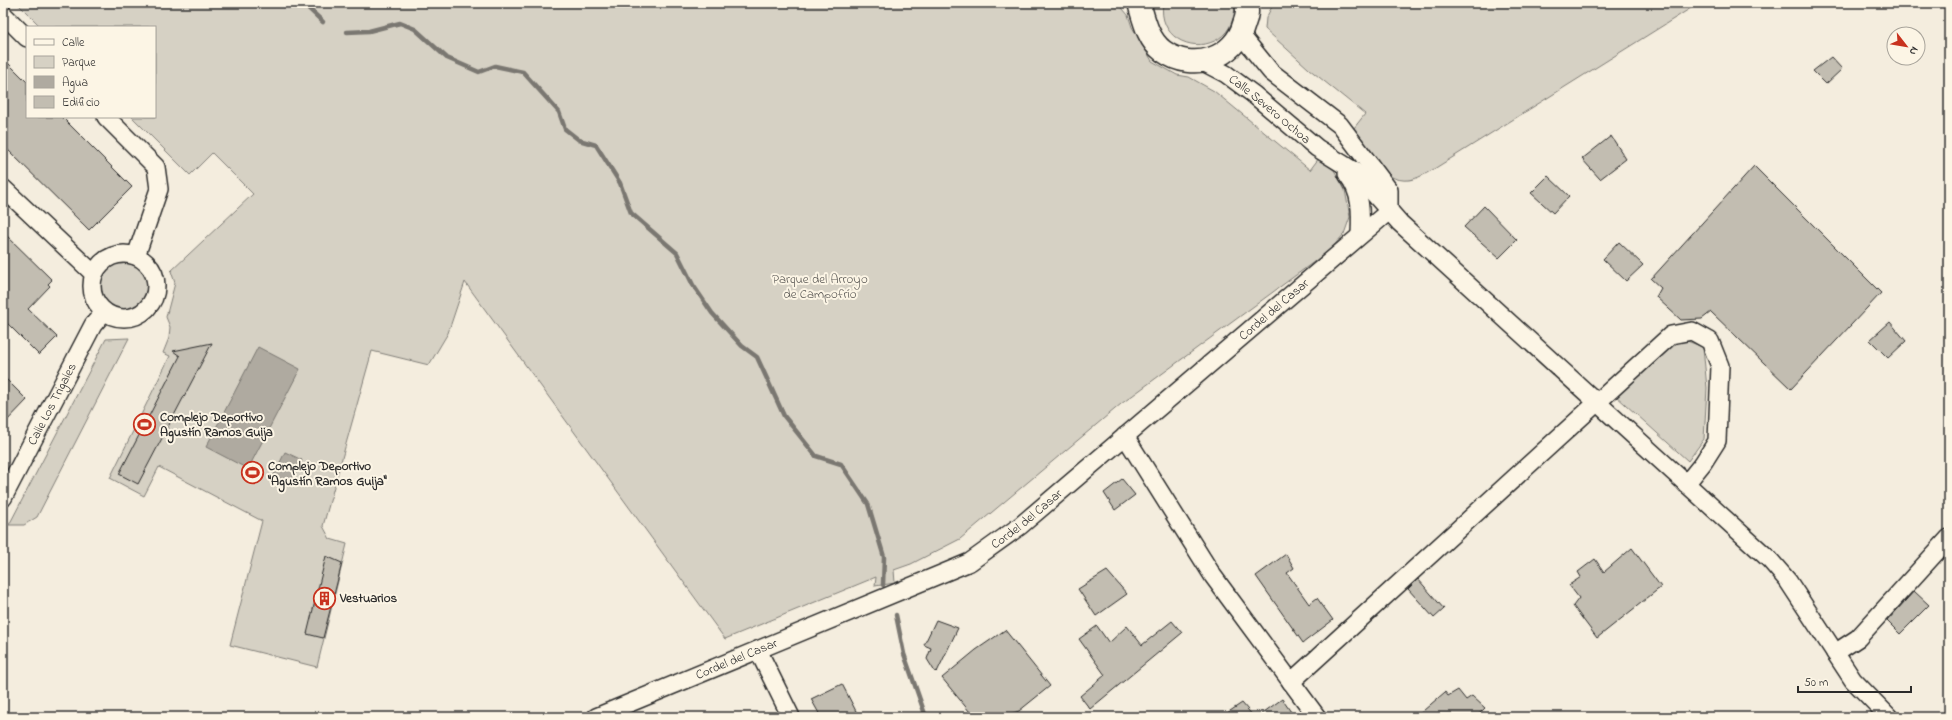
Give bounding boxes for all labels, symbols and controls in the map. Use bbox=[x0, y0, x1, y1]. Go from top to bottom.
legend bbox=[26, 26, 156, 118]
north arrow bbox=[1886, 26, 1926, 66]
text: Calle bbox=[62, 34, 85, 52]
text: N bbox=[1905, 43, 1922, 58]
text: Parque bbox=[62, 54, 96, 72]
street label: Calle Severo Ochoa bbox=[1225, 70, 1315, 148]
text: Agua bbox=[62, 74, 88, 93]
text: Edificio bbox=[62, 94, 100, 112]
park label: Parque del Arroyo de Campofrío bbox=[772, 270, 868, 304]
street label: Cordel del Casar bbox=[1234, 273, 1314, 345]
street label: Calle Los Trigales bbox=[23, 359, 81, 448]
place label: Complejo Deportivo Agustín Ramos Guija bbox=[160, 408, 273, 444]
sports icon: Complejo Deportivo Agustín Ramos Guija bbox=[131, 411, 157, 437]
place label: Complejo Deportivo "Agustín Ramos Guija" bbox=[267, 457, 387, 493]
sports icon: Complejo Deportivo "Agustín Ramos Guija" bbox=[240, 460, 266, 486]
street label: Cordel del Casar bbox=[987, 484, 1067, 554]
building icon: Vestuarios bbox=[311, 585, 337, 611]
place label: Vestuarios bbox=[339, 589, 397, 608]
street label: Cordel del Casar bbox=[693, 633, 781, 684]
scale bar bbox=[1798, 668, 1911, 694]
text: 50 m bbox=[1804, 674, 1828, 692]

